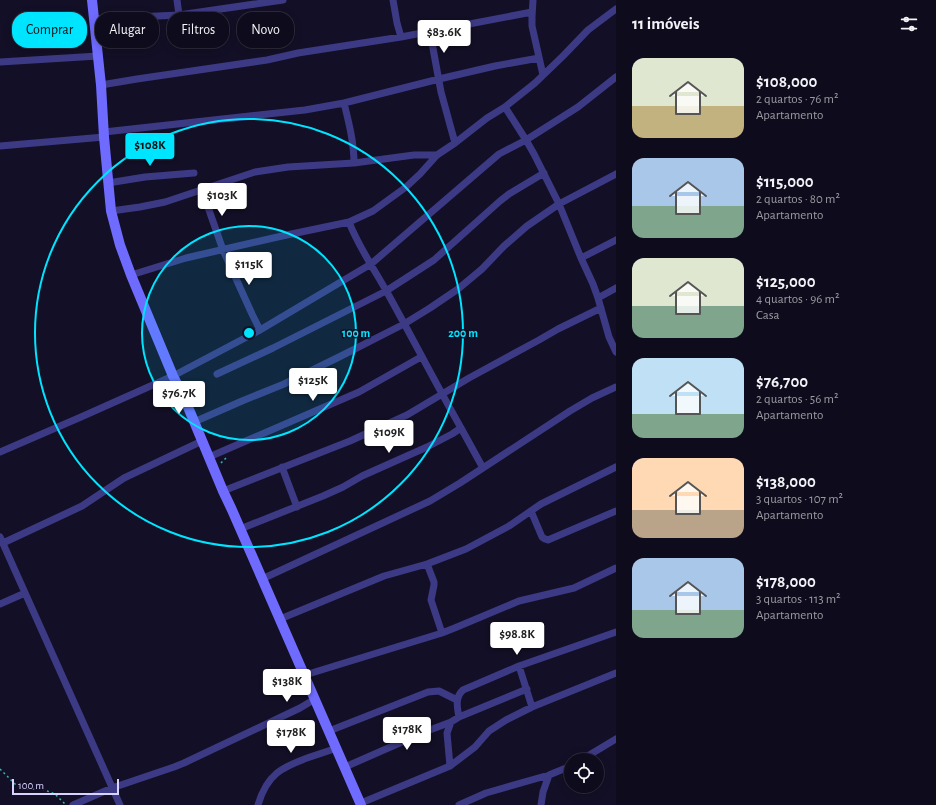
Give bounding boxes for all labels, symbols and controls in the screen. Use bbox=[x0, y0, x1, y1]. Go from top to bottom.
chip: Comprar bbox=[12, 12, 87, 48]
chip: Alugar bbox=[95, 12, 159, 48]
chip: Filtros bbox=[167, 12, 229, 48]
chip: Novo bbox=[237, 12, 294, 48]
icon: filters bbox=[898, 13, 920, 35]
text: 11 imóveis bbox=[632, 15, 700, 32]
pin: $83.6K bbox=[411, 20, 477, 54]
text: $83.6K bbox=[427, 26, 461, 39]
text: $108,000 bbox=[756, 73, 817, 90]
icon: home bbox=[664, 74, 712, 122]
text: 2 quartos · 76 m² bbox=[756, 93, 838, 106]
text: Apartamento bbox=[756, 109, 823, 122]
pin: $108K bbox=[122, 133, 178, 167]
text: $108K bbox=[134, 139, 166, 152]
text: $115,000 bbox=[756, 173, 814, 190]
icon: home bbox=[664, 174, 712, 222]
pin: $103K bbox=[194, 183, 250, 217]
text: $103K bbox=[207, 189, 237, 202]
text: 2 quartos · 80 m² bbox=[756, 193, 840, 206]
text: Apartamento bbox=[756, 209, 823, 222]
pin: $115K bbox=[221, 252, 277, 286]
text: $115K bbox=[235, 258, 263, 271]
text: $125,000 bbox=[756, 273, 816, 290]
icon: home bbox=[664, 274, 712, 322]
text: 4 quartos · 96 m² bbox=[756, 293, 839, 306]
text: Casa bbox=[756, 309, 780, 322]
centre of rings bbox=[242, 326, 256, 340]
text: 100 m bbox=[342, 327, 370, 339]
text: 200 m bbox=[448, 327, 478, 339]
pin: $125K bbox=[285, 368, 341, 402]
text: $76,700 bbox=[756, 373, 808, 390]
text: $125K bbox=[298, 374, 328, 387]
icon: home bbox=[664, 374, 712, 422]
pin: $76.7K bbox=[146, 381, 212, 415]
text: $76.7K bbox=[162, 387, 196, 400]
text: 2 quartos · 56 m² bbox=[756, 393, 838, 406]
text: Apartamento bbox=[756, 409, 823, 422]
pin: $109K bbox=[361, 420, 417, 454]
text: $109K bbox=[373, 426, 405, 439]
text: $138,000 bbox=[756, 473, 816, 490]
icon: home bbox=[664, 474, 712, 522]
text: 3 quartos · 107 m² bbox=[756, 493, 843, 506]
text: Apartamento bbox=[756, 509, 823, 522]
text: $178,000 bbox=[756, 573, 816, 590]
icon: home bbox=[664, 574, 712, 622]
text: 3 quartos · 113 m² bbox=[756, 593, 841, 606]
text: Apartamento bbox=[756, 609, 823, 622]
pin: $98.8K bbox=[484, 622, 550, 656]
text: $98.8K bbox=[499, 628, 535, 641]
pin: $138K bbox=[259, 669, 315, 703]
text: $138K bbox=[272, 675, 302, 688]
pin: $178K bbox=[379, 717, 435, 751]
pin: $178K bbox=[263, 720, 319, 754]
text: $178K bbox=[392, 723, 422, 736]
text: $178K bbox=[276, 726, 306, 739]
map controls bbox=[564, 753, 604, 793]
button: locate bbox=[564, 753, 604, 793]
scale bar bbox=[12, 777, 119, 796]
text: 100 m bbox=[18, 780, 44, 791]

